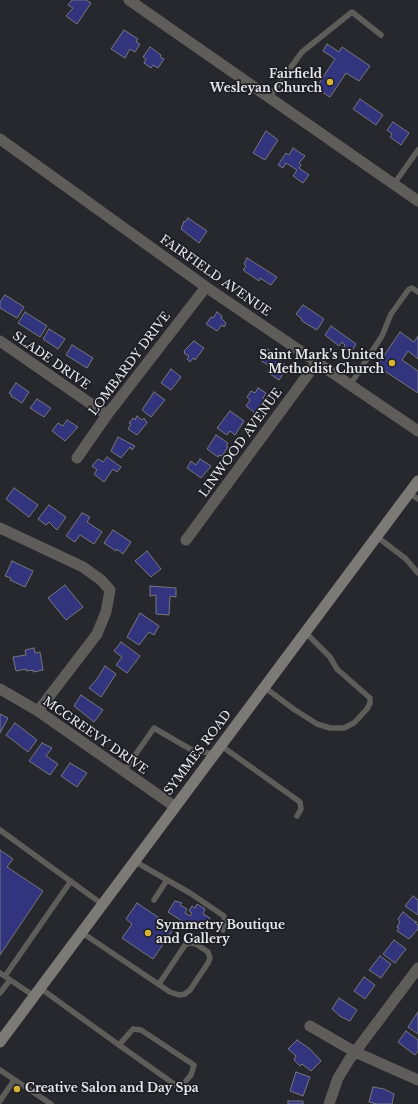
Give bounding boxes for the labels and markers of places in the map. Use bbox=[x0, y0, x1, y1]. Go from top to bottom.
place label: Fairfield Wesleyan Church bbox=[210, 68, 322, 96]
marker: Fairfield Wesleyan Church bbox=[325, 77, 335, 87]
place label: Saint Mark’s United Methodist Church bbox=[259, 349, 384, 377]
marker: Saint Mark’s United Methodist Church bbox=[387, 358, 397, 368]
place label: Symmetry Boutique and Gallery bbox=[156, 919, 285, 947]
marker: Symmetry Boutique and Gallery bbox=[143, 928, 153, 938]
place label: Creative Salon and Day Spa bbox=[25, 1082, 199, 1096]
marker: Creative Salon and Day Spa bbox=[12, 1084, 22, 1094]

